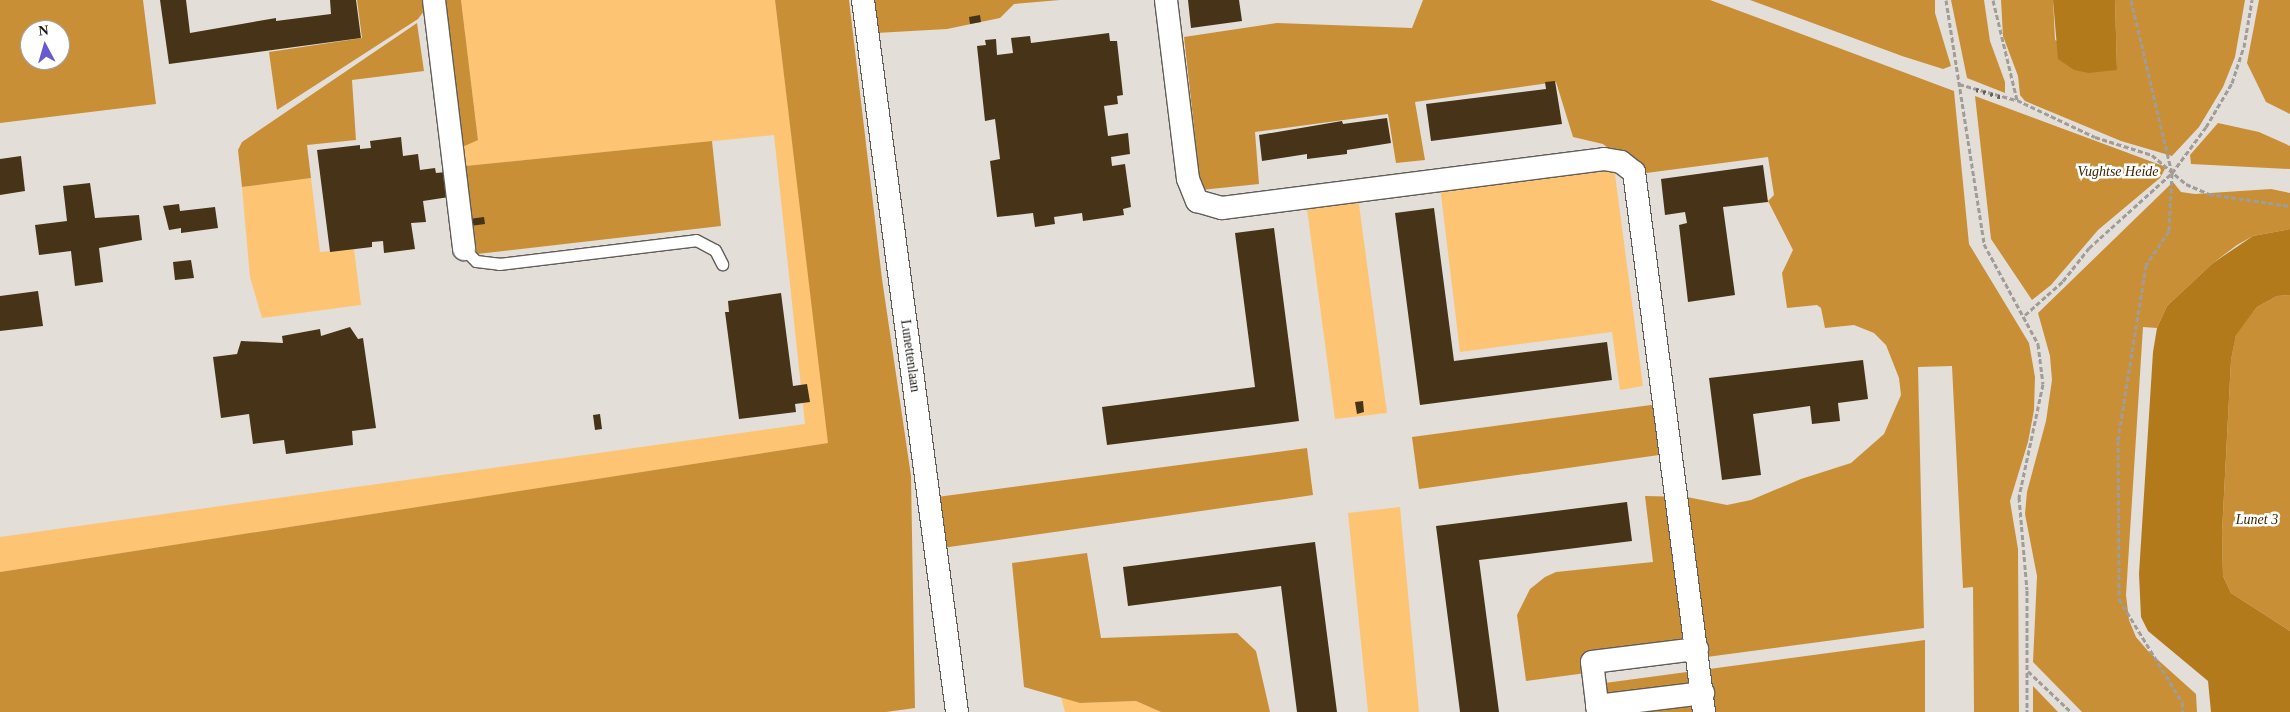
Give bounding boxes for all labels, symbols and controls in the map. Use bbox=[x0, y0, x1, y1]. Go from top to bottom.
north arrow bbox=[20, 20, 70, 70]
text: N bbox=[38, 23, 49, 39]
park label: Vughtse Heide bbox=[2078, 164, 2158, 180]
street label: Lunettenlaan bbox=[897, 319, 923, 393]
park label: Lunet 3 bbox=[2236, 512, 2278, 528]

